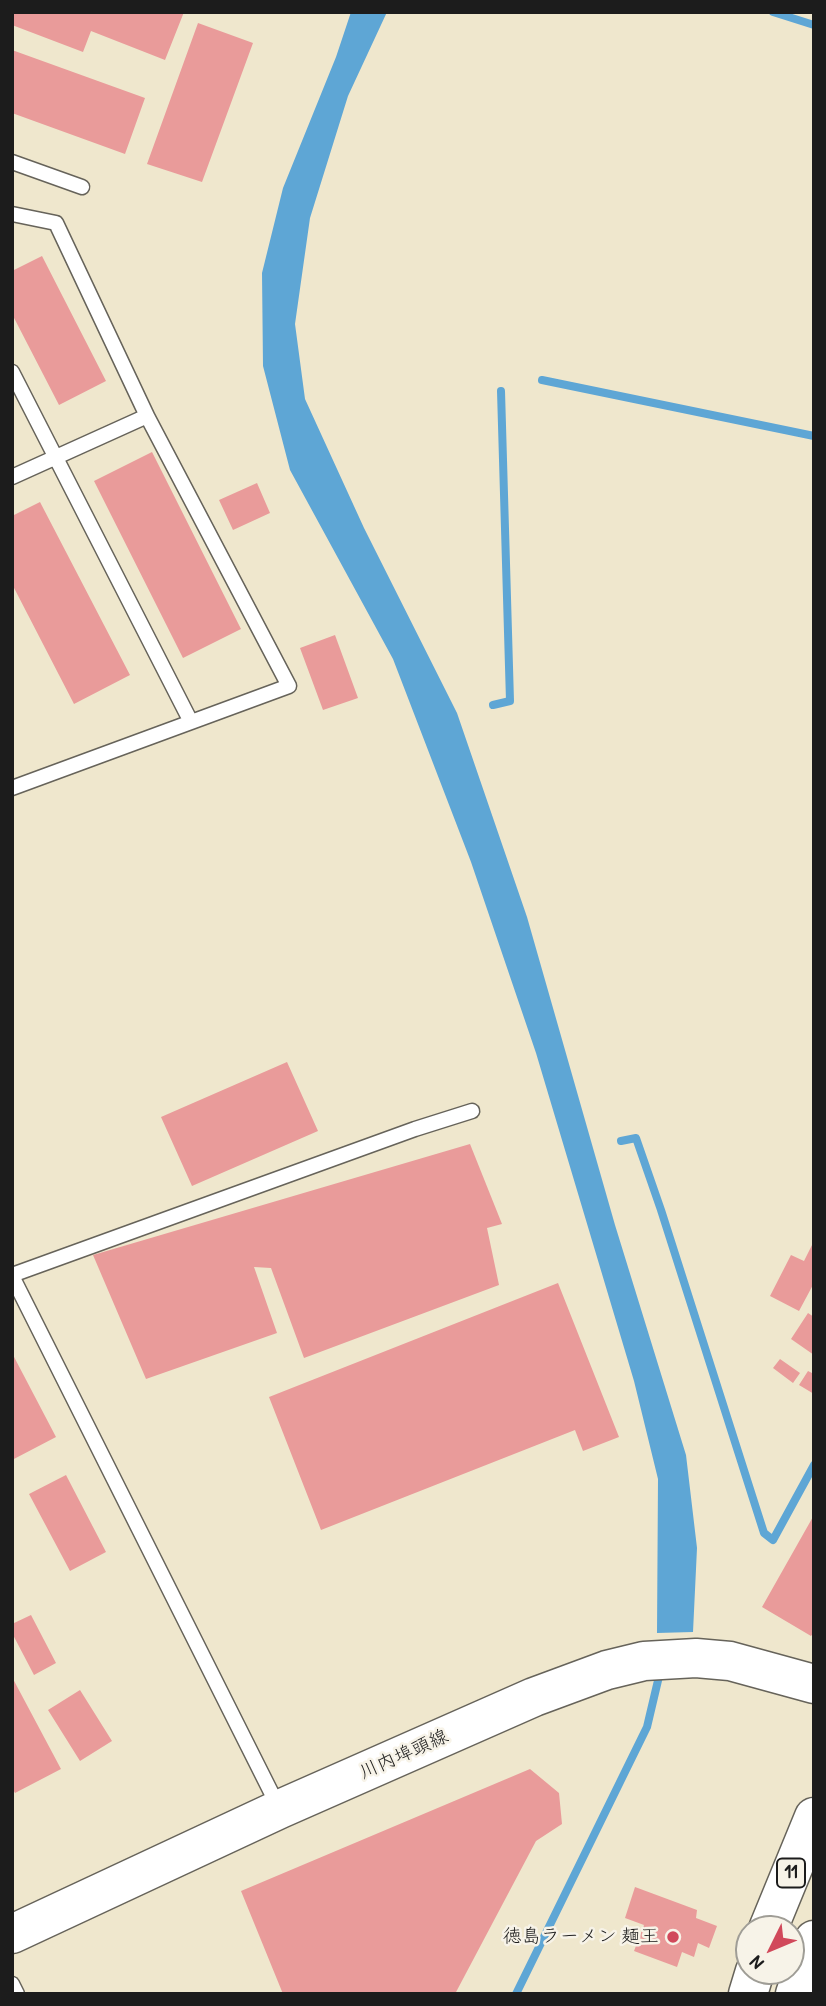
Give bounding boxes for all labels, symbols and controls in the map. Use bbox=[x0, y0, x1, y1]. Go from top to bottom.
street label: 川内埠頭線 bbox=[356, 1725, 452, 1785]
road number: 11 bbox=[777, 1858, 805, 1887]
north arrow bbox=[735, 1915, 805, 1985]
place label: 徳島ラーメン 麺王 bbox=[503, 1926, 659, 1948]
marker: 徳島ラーメン 麺王 bbox=[665, 1929, 681, 1945]
text: N bbox=[743, 1950, 769, 1976]

